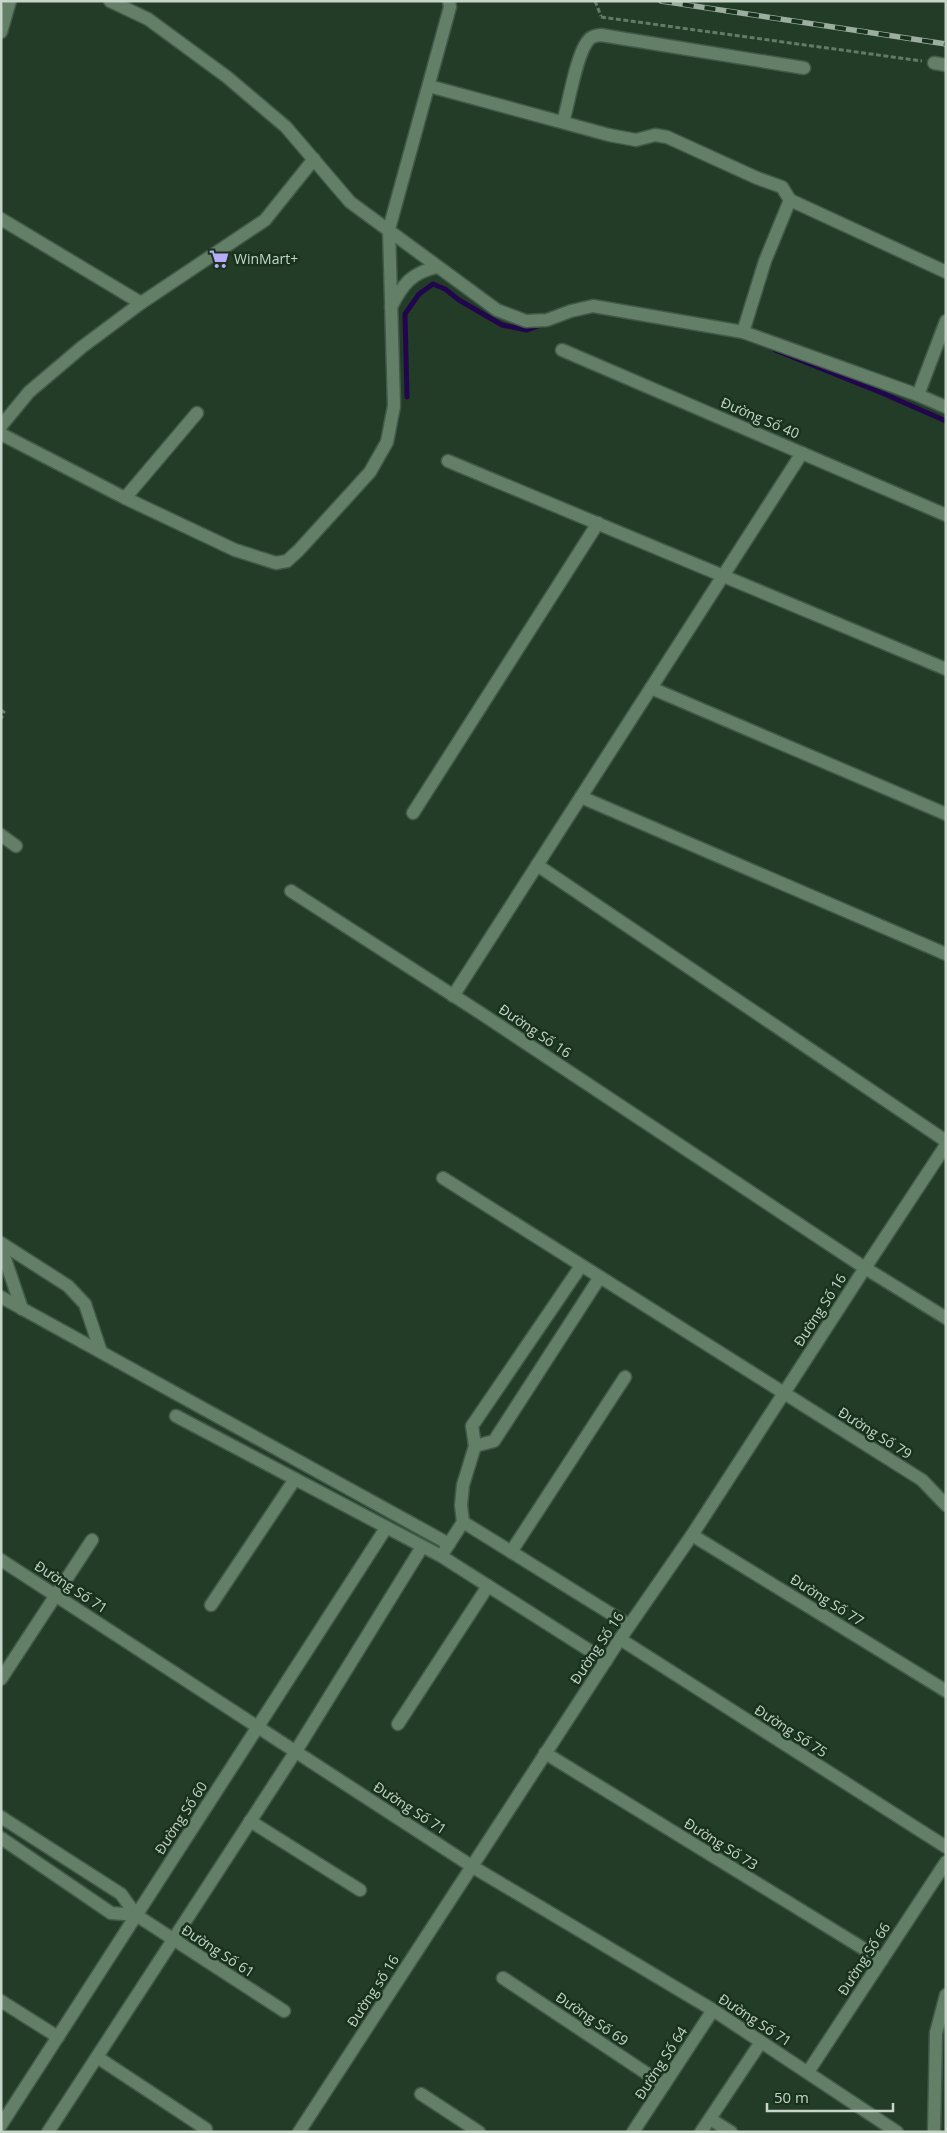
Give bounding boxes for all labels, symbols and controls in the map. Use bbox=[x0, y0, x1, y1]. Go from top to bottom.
supermarket icon: WinMart+ bbox=[208, 248, 230, 270]
place label: WinMart+ bbox=[234, 249, 298, 268]
street label: Đường Số 40 bbox=[718, 392, 802, 443]
street label: Đường Số 16 bbox=[495, 999, 575, 1062]
street label: Đường Số 16 bbox=[789, 1270, 850, 1350]
street label: Đường Số 79 bbox=[835, 1402, 916, 1463]
street label: Đường Số 71 bbox=[31, 1556, 111, 1617]
street label: Đường Số 77 bbox=[787, 1569, 868, 1630]
street label: Đường Số 16 bbox=[565, 1608, 628, 1688]
street label: Đường Số 75 bbox=[751, 1700, 831, 1761]
street label: Đường Số 71 bbox=[370, 1777, 450, 1838]
street label: Đường Số 60 bbox=[150, 1778, 211, 1858]
street label: Đường Số 73 bbox=[681, 1813, 762, 1874]
street label: Đường Số 66 bbox=[833, 1919, 894, 1999]
street label: Đường Số 61 bbox=[178, 1920, 258, 1981]
street label: Đường số 16 bbox=[342, 1951, 403, 2031]
street label: Đường Số 69 bbox=[552, 1987, 632, 2050]
street label: Đường Số 71 bbox=[715, 1989, 795, 2050]
street label: Đường Số 64 bbox=[630, 2023, 691, 2103]
scale bar bbox=[767, 2080, 893, 2112]
text: 50 m bbox=[774, 2087, 809, 2107]

